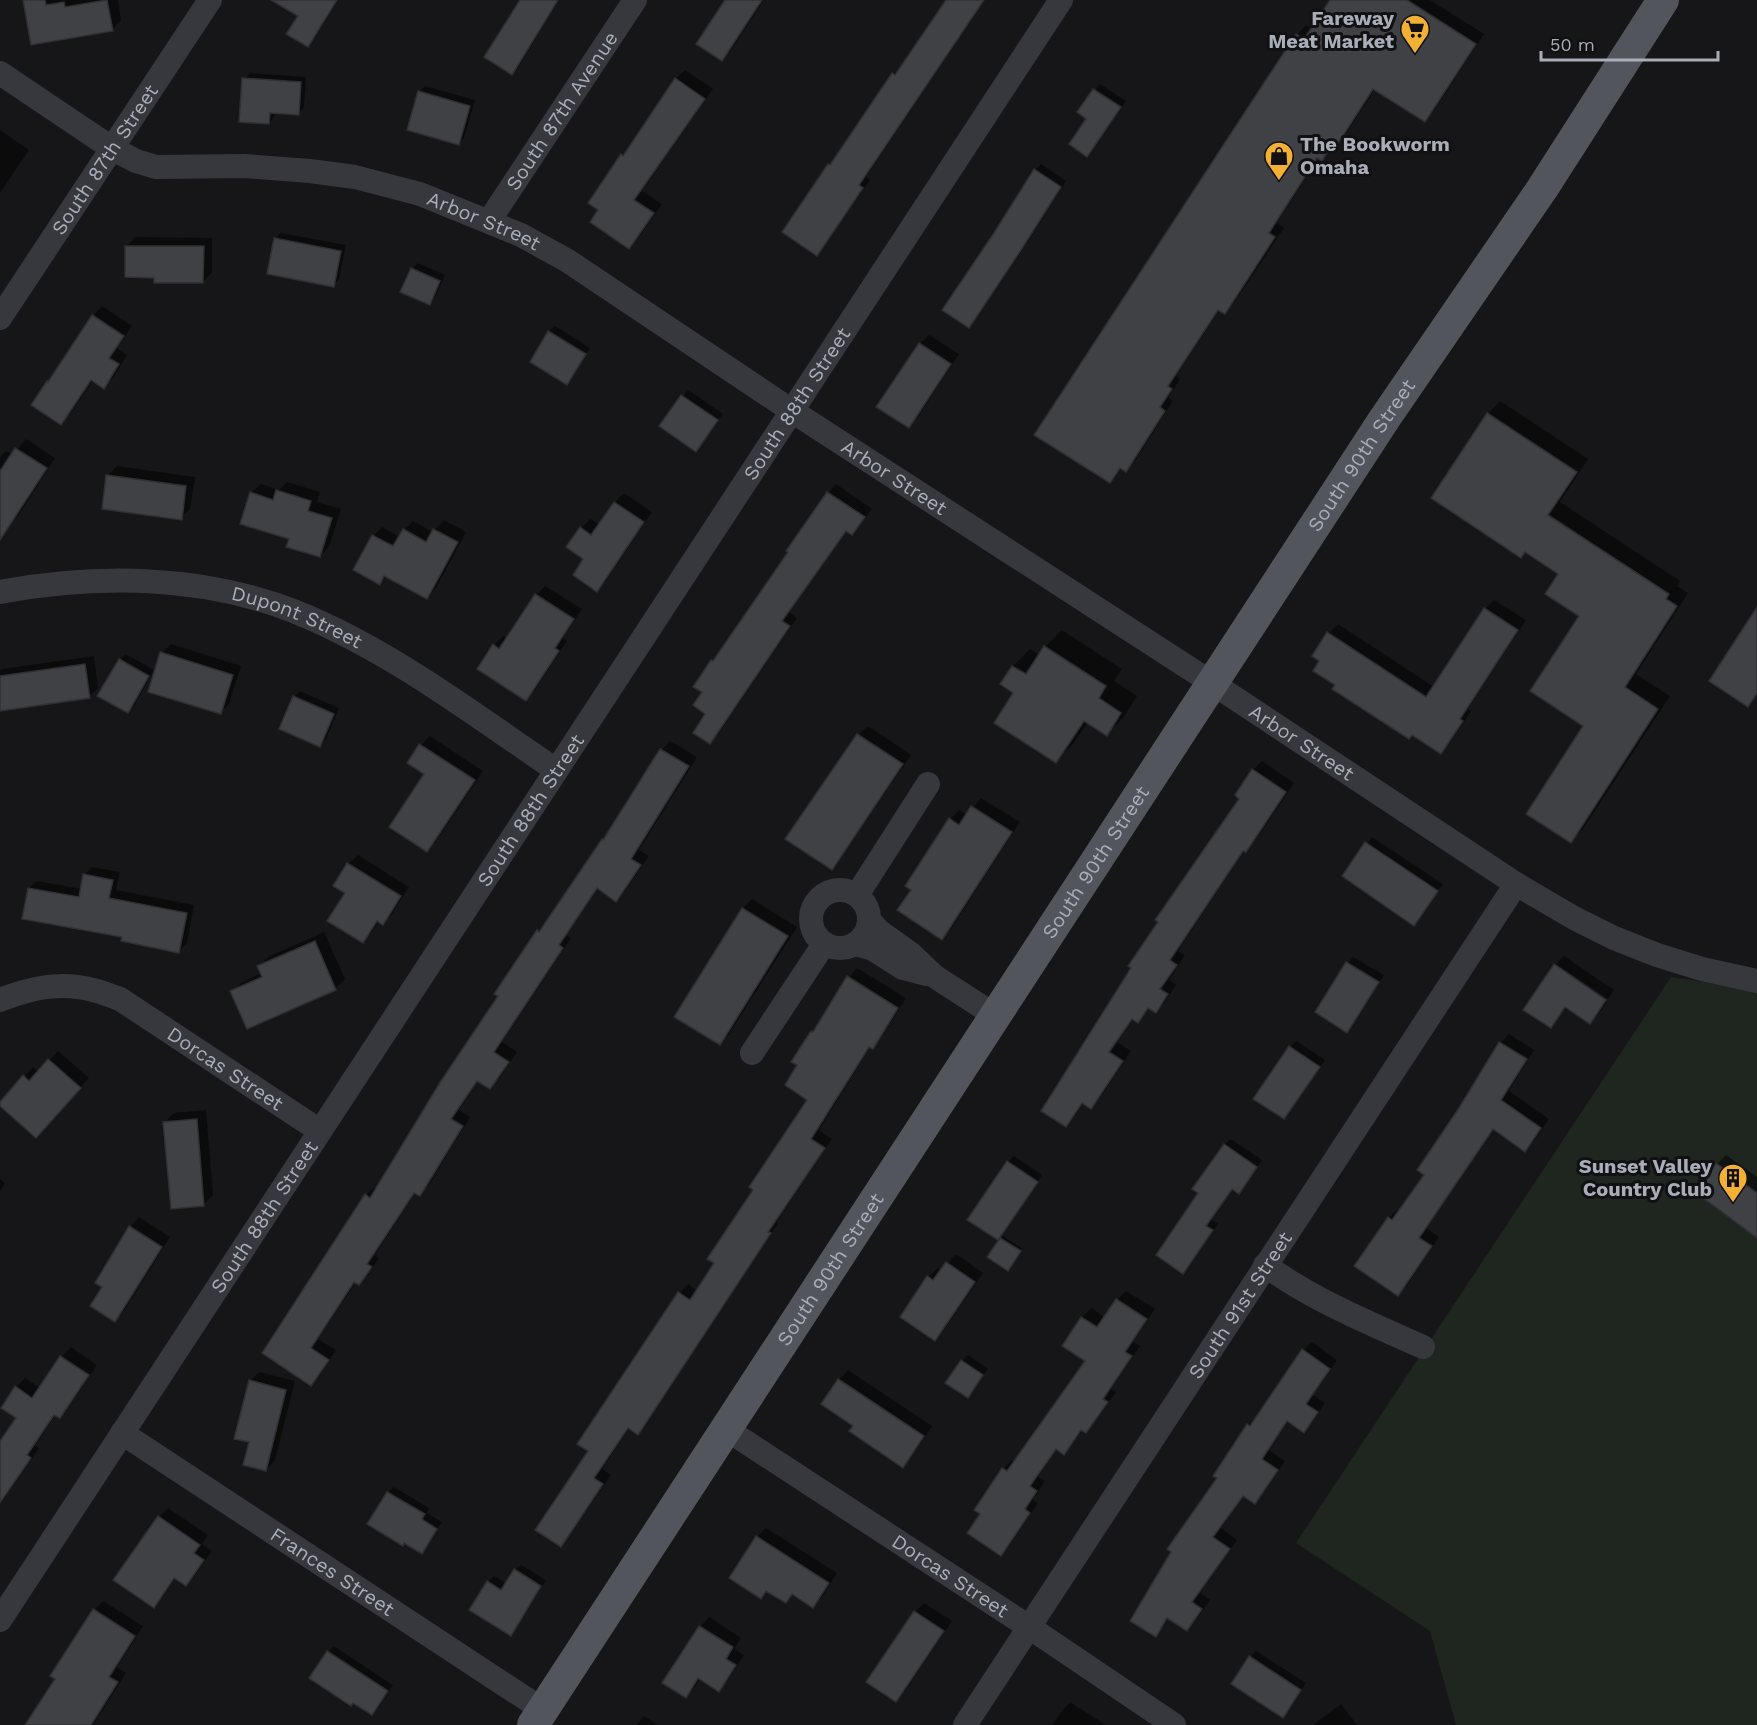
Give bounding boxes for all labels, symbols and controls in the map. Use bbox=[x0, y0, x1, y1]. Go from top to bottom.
place label: Fareway Meat Market bbox=[1268, 6, 1395, 53]
supermarket icon: Fareway Meat Market bbox=[1399, 13, 1431, 55]
scale bar bbox=[1541, 24, 1718, 62]
street label: South 87th Avenue bbox=[501, 27, 623, 195]
text: 50 m bbox=[1550, 34, 1595, 55]
street label: South 87th Street bbox=[46, 79, 163, 239]
place label: The Bookworm Omaha bbox=[1300, 132, 1450, 179]
shop icon: The Bookworm Omaha bbox=[1263, 140, 1295, 182]
street label: Arbor Street bbox=[424, 186, 545, 256]
street label: South 88th Street bbox=[738, 322, 856, 484]
street label: South 90th Street bbox=[1302, 374, 1420, 536]
street label: Arbor Street bbox=[837, 434, 952, 520]
street label: Dupont Street bbox=[229, 581, 367, 654]
street label: Arbor Street bbox=[1245, 699, 1359, 786]
street label: South 88th Street bbox=[472, 729, 589, 891]
street label: South 90th Street bbox=[1037, 781, 1154, 943]
street label: Dorcas Street bbox=[163, 1021, 289, 1116]
street label: South 88th Street bbox=[205, 1136, 323, 1298]
place label: Sunset Valley Country Club bbox=[1579, 1154, 1713, 1201]
building icon: Sunset Valley Country Club bbox=[1717, 1162, 1749, 1204]
street label: South 90th Street bbox=[772, 1188, 889, 1350]
street label: South 91st Street bbox=[1183, 1227, 1297, 1383]
street label: Frances Street bbox=[266, 1522, 400, 1621]
street label: Dorcas Street bbox=[888, 1529, 1014, 1623]

